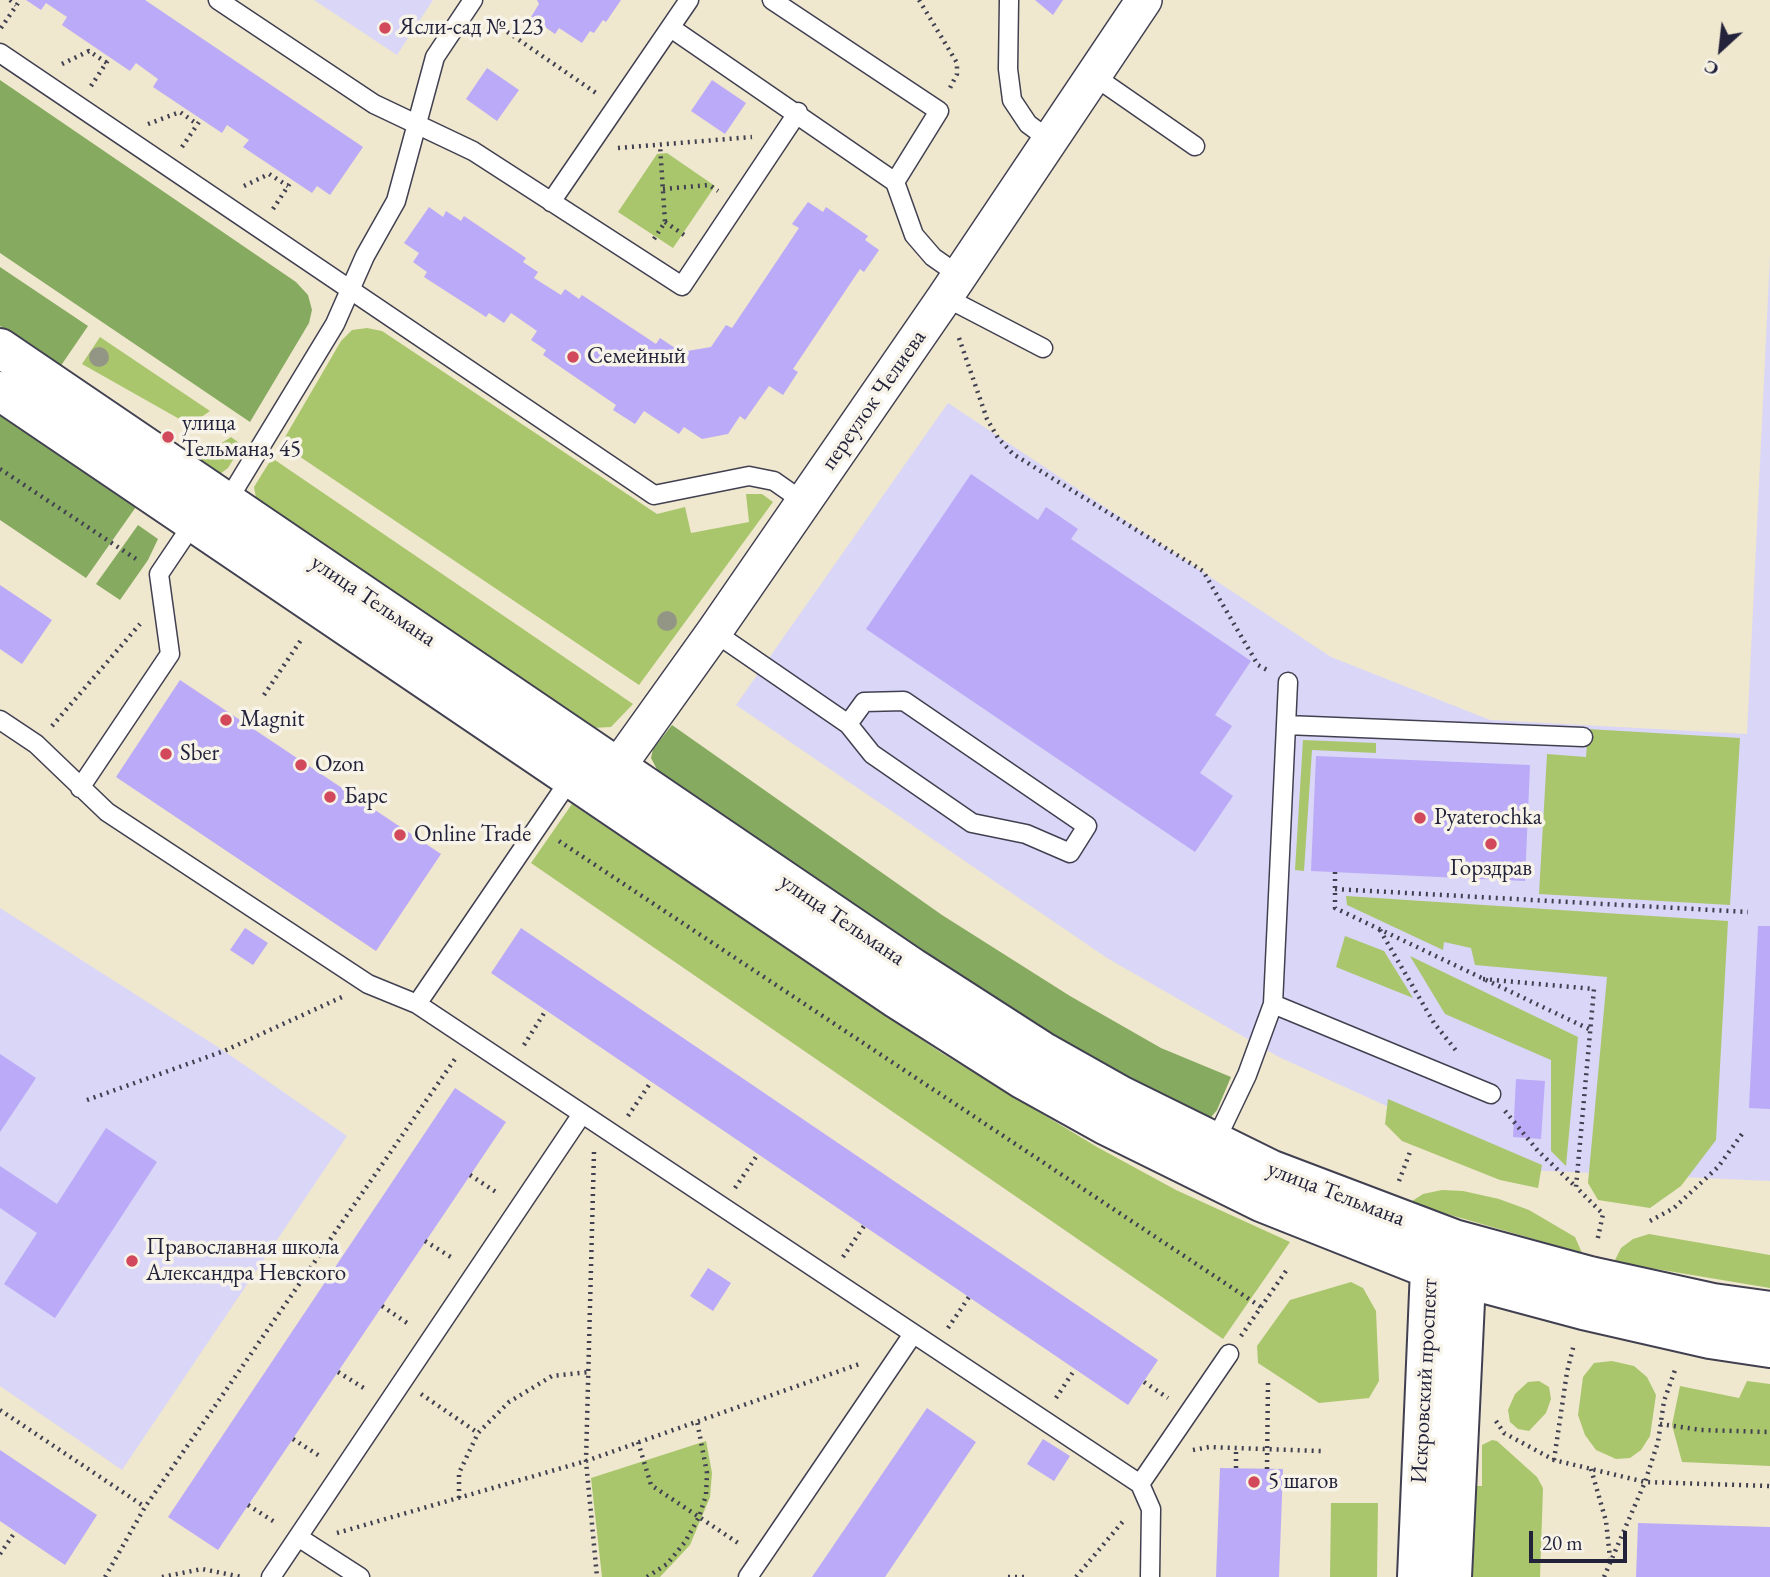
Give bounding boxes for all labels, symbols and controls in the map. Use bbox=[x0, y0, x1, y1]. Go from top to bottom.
place label: Ясли-сад № 123 bbox=[399, 14, 544, 42]
north arrow bbox=[1686, 14, 1756, 84]
marker: Ясли-сад № 123 bbox=[377, 20, 393, 36]
text: С bbox=[1700, 54, 1723, 82]
street label: переулок Челиева bbox=[815, 325, 933, 475]
place label: Семейный bbox=[587, 343, 686, 371]
marker: Семейный bbox=[565, 349, 581, 365]
place label: улица Тельмана, 45 bbox=[182, 410, 301, 464]
marker: улица Тельмана, 45 bbox=[160, 429, 176, 445]
street label: улица Тельмана bbox=[305, 549, 441, 653]
place label: Magnit bbox=[240, 706, 304, 734]
marker: Magnit bbox=[218, 712, 234, 728]
place label: Sber bbox=[180, 740, 219, 768]
marker: Sber bbox=[158, 746, 174, 762]
place label: Ozon bbox=[315, 751, 365, 779]
marker: Ozon bbox=[293, 757, 309, 773]
place label: Барс bbox=[344, 783, 388, 811]
marker: Барс bbox=[322, 789, 338, 805]
place label: Pyaterochka bbox=[1434, 804, 1542, 832]
marker: Pyaterochka bbox=[1412, 810, 1428, 826]
place label: Online Trade bbox=[414, 821, 531, 849]
marker: Online Trade bbox=[392, 827, 408, 843]
marker: Горздрав bbox=[1483, 836, 1499, 852]
place label: Горздрав bbox=[1450, 855, 1532, 883]
street label: улица Тельмана bbox=[774, 868, 910, 972]
street label: улица Тельмана bbox=[1263, 1155, 1409, 1233]
place label: Православная школа Александра Невского bbox=[146, 1234, 346, 1288]
marker: Православная школа Александра Невского bbox=[124, 1253, 140, 1269]
street label: Искровский проспект bbox=[1406, 1278, 1444, 1484]
place label: 5 шагов bbox=[1268, 1468, 1338, 1496]
marker: 5 шагов bbox=[1246, 1474, 1262, 1490]
scale bar bbox=[1532, 1518, 1630, 1562]
text: 20 m bbox=[1542, 1529, 1583, 1556]

